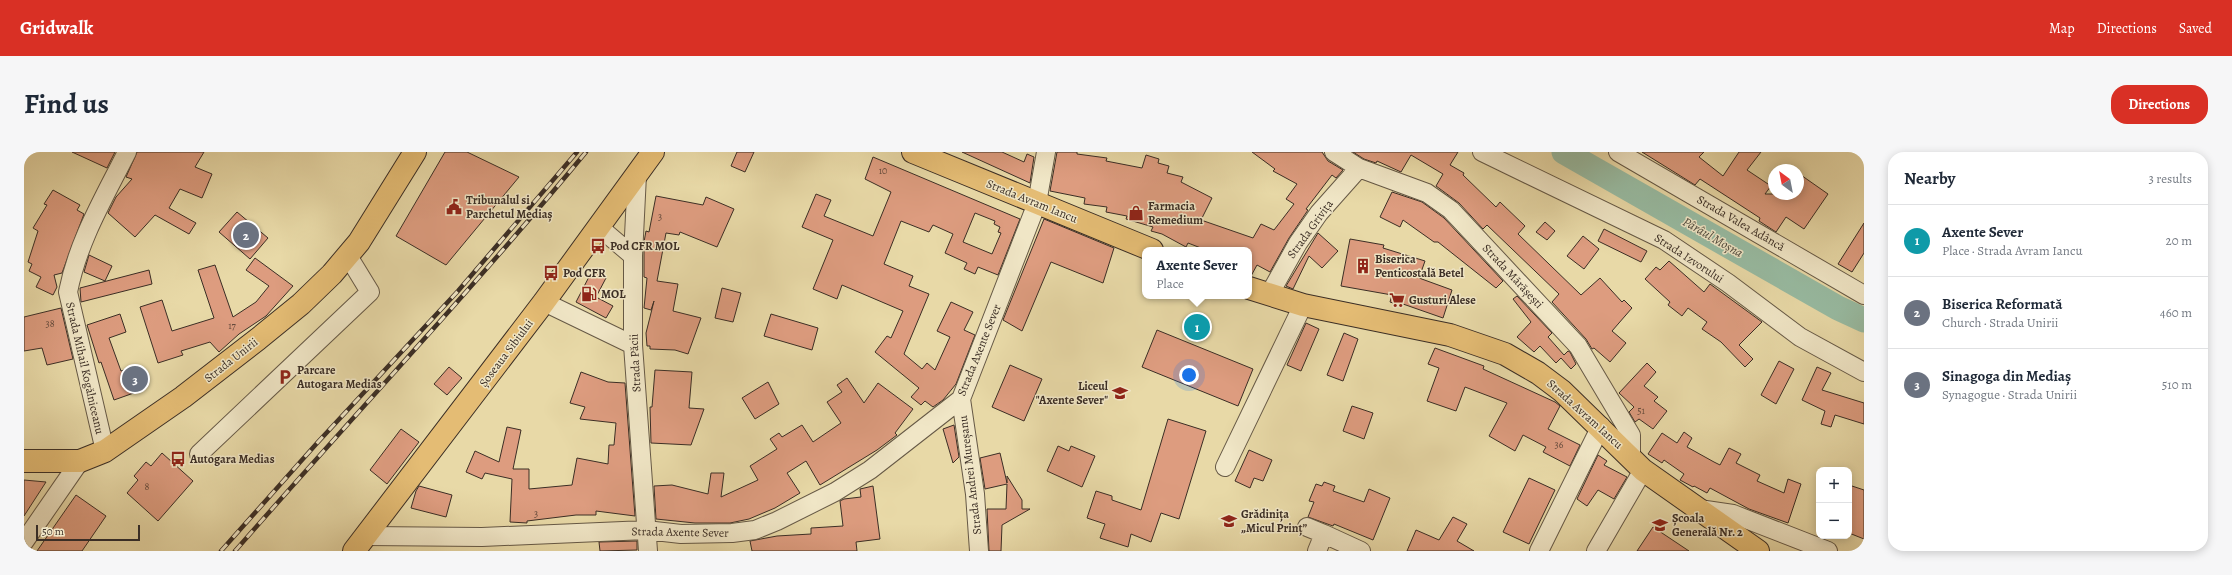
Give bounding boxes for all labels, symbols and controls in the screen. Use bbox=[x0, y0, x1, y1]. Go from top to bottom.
text: Gridwalk bbox=[20, 15, 93, 41]
text: Map bbox=[2049, 19, 2075, 38]
text: Directions bbox=[2097, 19, 2157, 38]
text: Saved bbox=[2179, 19, 2212, 38]
text: Find us bbox=[24, 85, 109, 123]
button: Directions bbox=[2111, 85, 2208, 124]
house number: 10 bbox=[879, 164, 887, 177]
north arrow bbox=[1768, 164, 1804, 200]
text: Nearby bbox=[1904, 167, 1955, 190]
text: 3 results bbox=[2148, 170, 2192, 187]
street label: Strada Avram Iancu bbox=[984, 175, 1081, 227]
street label: Strada Valea Adâncă bbox=[1694, 191, 1788, 255]
place label: Tribunalul si Parchetul Mediaș bbox=[466, 192, 552, 222]
street label: Strada Grivița bbox=[1283, 196, 1337, 262]
public building icon: Tribunalul si Parchetul Mediaș bbox=[445, 198, 463, 216]
place label: Farmacia Remedium bbox=[1148, 198, 1203, 228]
shop icon: Farmacia Remedium bbox=[1127, 204, 1145, 222]
house number: 3 bbox=[658, 210, 662, 223]
water label: Pârâul Moșna bbox=[1680, 213, 1746, 261]
pin: 2 bbox=[233, 220, 259, 250]
text: Axente Sever bbox=[1942, 222, 2023, 242]
street label: Strada Izvorului bbox=[1651, 230, 1727, 286]
text: 1 bbox=[1915, 232, 1919, 249]
text: 20 m bbox=[2166, 232, 2192, 249]
bus stop icon: Pod CFR MOL bbox=[589, 237, 607, 255]
place label: Pod CFR MOL bbox=[610, 238, 680, 254]
street label: Strada Mărășești bbox=[1479, 240, 1547, 312]
text: Place · Strada Avram Iancu bbox=[1942, 242, 2083, 259]
popup bbox=[1142, 247, 1252, 299]
place label: Biserica Penticostală Betel bbox=[1375, 251, 1465, 281]
text: Axente Sever bbox=[1156, 255, 1238, 275]
building icon: Biserica Penticostală Betel bbox=[1354, 257, 1372, 275]
bus stop icon: Pod CFR bbox=[542, 264, 560, 282]
place label: Pod CFR bbox=[563, 265, 606, 281]
text: Place bbox=[1156, 275, 1184, 292]
fuel station icon: MOL bbox=[580, 285, 598, 303]
place label: MOL bbox=[601, 286, 626, 302]
supermarket icon: Gusturi Alese bbox=[1388, 291, 1406, 309]
place label: Gusturi Alese bbox=[1409, 292, 1476, 308]
text: Biserica Reformată bbox=[1942, 294, 2062, 314]
street label: Strada Mihail Kogălniceanu bbox=[62, 300, 108, 436]
street label: Strada Axente Sever bbox=[953, 301, 1005, 398]
text: 2 bbox=[1914, 304, 1920, 321]
text: 460 m bbox=[2160, 304, 2192, 321]
pin: 1 bbox=[1184, 312, 1210, 342]
text: Church · Strada Unirii bbox=[1942, 314, 2059, 331]
street label: Șoseaua Sibiului bbox=[475, 316, 537, 390]
house number: 38 bbox=[45, 317, 55, 330]
house number: 17 bbox=[228, 319, 237, 332]
street label: Strada Păcii bbox=[625, 333, 645, 393]
street label: Strada Unirii bbox=[201, 334, 261, 386]
place label: Parcare Autogara Medias bbox=[296, 362, 382, 392]
pin: 3 bbox=[122, 364, 148, 394]
your location bbox=[1179, 365, 1199, 385]
text: Sinagoga din Mediaș bbox=[1942, 366, 2071, 386]
parking icon: Parcare Autogara Medias bbox=[276, 368, 294, 386]
street label: Strada Avram Iancu bbox=[1544, 376, 1627, 453]
text: 3 bbox=[1914, 376, 1920, 393]
text: 510 m bbox=[2162, 376, 2192, 393]
place label: Liceul "Axente Sever" bbox=[1036, 378, 1109, 408]
school or university icon: Liceul "Axente Sever" bbox=[1111, 384, 1129, 402]
text: Synagogue · Strada Unirii bbox=[1942, 386, 2077, 403]
house number: 51 bbox=[1637, 404, 1645, 417]
street label: Strada Andrei Mureșanu bbox=[955, 414, 985, 536]
house number: 36 bbox=[1555, 438, 1564, 451]
bus stop icon: Autogara Medias bbox=[169, 450, 187, 468]
place label: Autogara Medias bbox=[189, 451, 275, 467]
map controls bbox=[1816, 467, 1852, 539]
button: + bbox=[1816, 467, 1852, 503]
house number: 8 bbox=[145, 480, 150, 493]
button: − bbox=[1816, 503, 1852, 539]
place label: Grădinița „Micul Prinț” bbox=[1241, 506, 1308, 536]
house number: 3 bbox=[534, 507, 538, 520]
place label: Școala Generală Nr. 2 bbox=[1672, 510, 1743, 540]
school or university icon: Grădinița „Micul Prinț” bbox=[1220, 512, 1238, 530]
school or university icon: Școala Generală Nr. 2 bbox=[1651, 516, 1669, 534]
scale bar bbox=[36, 523, 140, 542]
street label: Strada Axente Sever bbox=[631, 523, 729, 541]
text: 50 m bbox=[42, 524, 64, 539]

